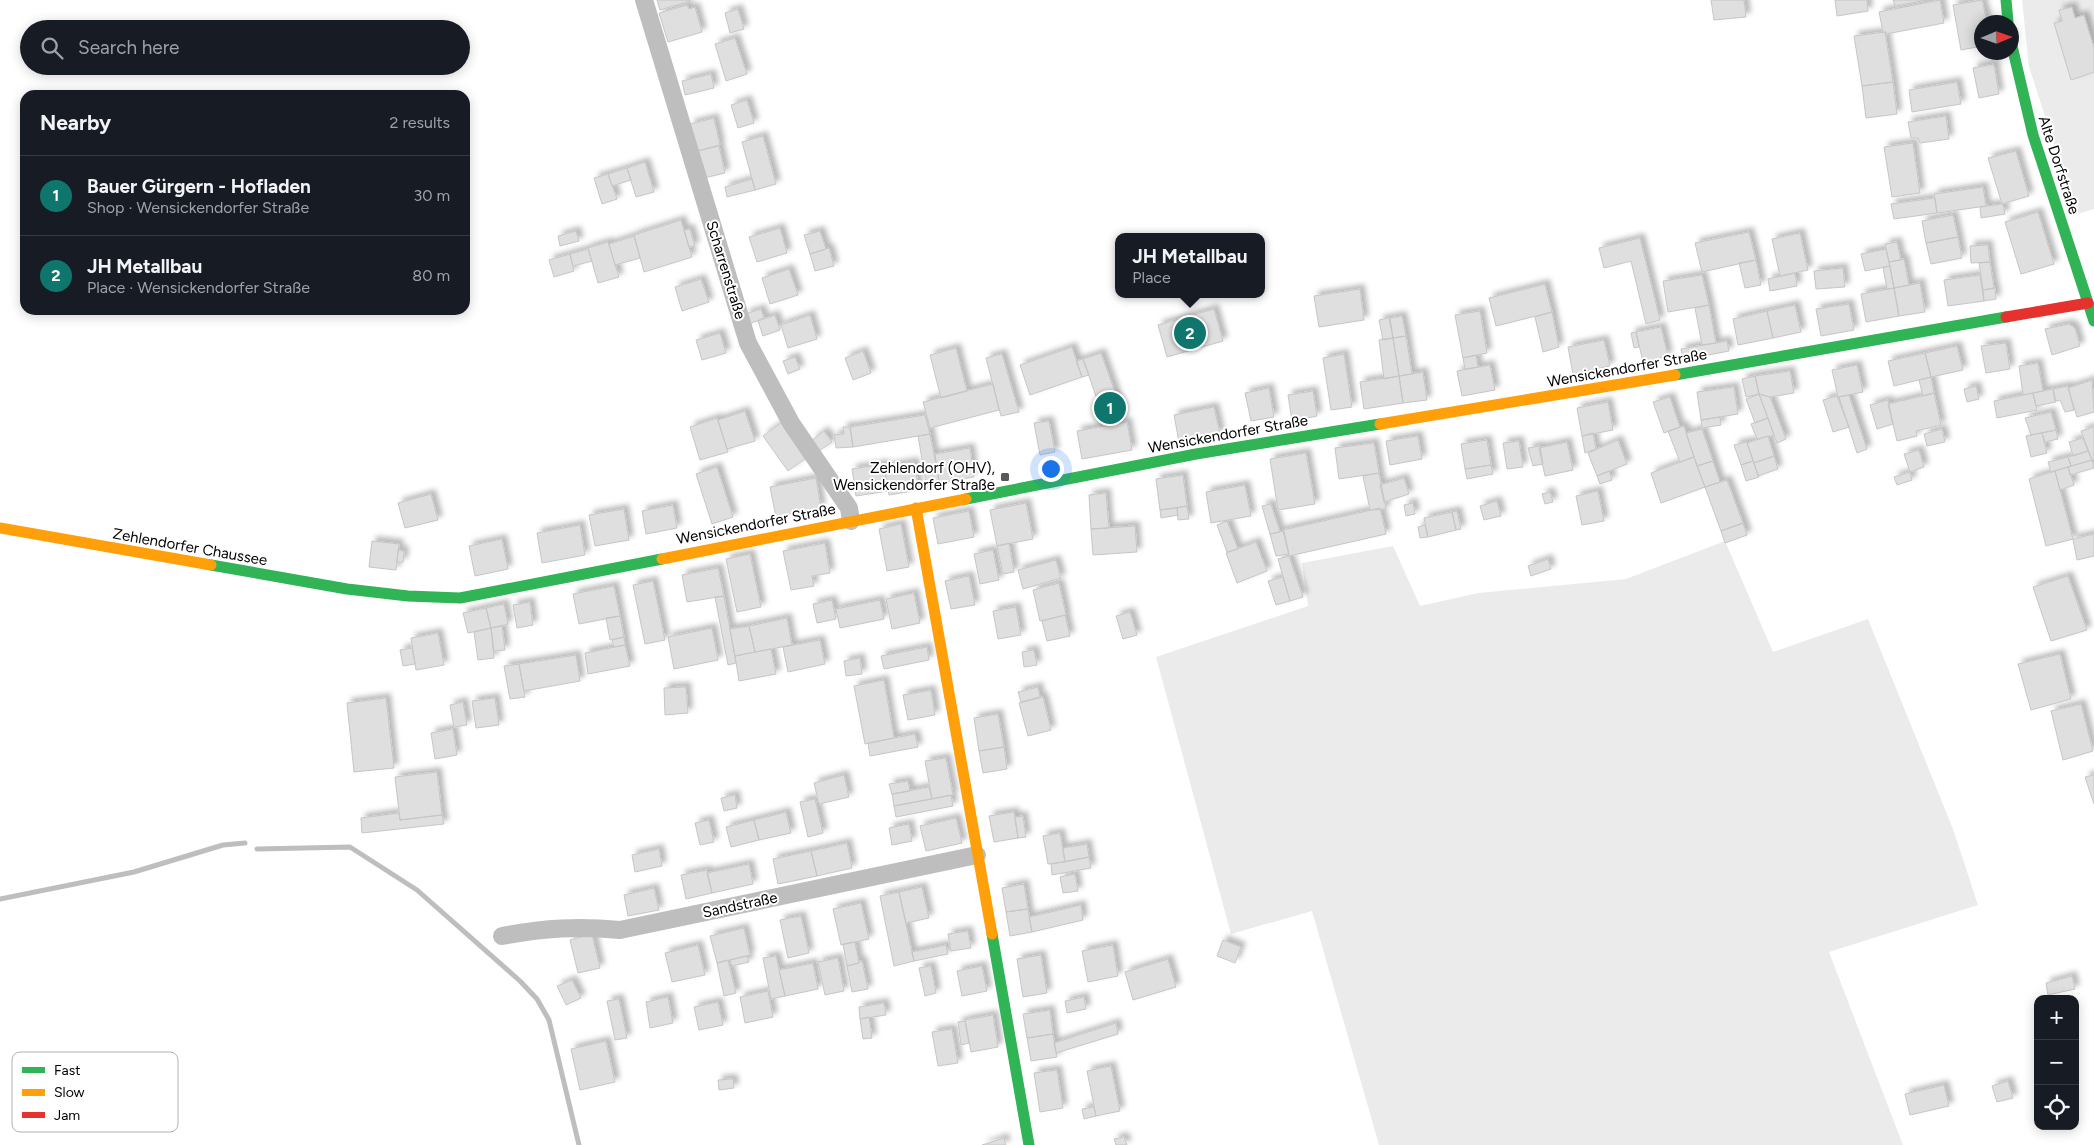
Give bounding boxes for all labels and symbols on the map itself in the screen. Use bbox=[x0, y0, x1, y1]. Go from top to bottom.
north arrow bbox=[1974, 15, 2019, 60]
street label: Alte Dorfstraße bbox=[2035, 113, 2083, 217]
street label: Scharrenstraße bbox=[702, 219, 750, 321]
pin: 2 bbox=[1174, 314, 1206, 352]
street label: Wensickendorfer Straße bbox=[1546, 345, 1708, 391]
pin: 1 bbox=[1094, 389, 1126, 427]
street label: Wensickendorfer Straße bbox=[1147, 411, 1309, 457]
your location bbox=[1038, 456, 1064, 482]
place label: Zehlendorf (OHV), Wensickendorfer Straße bbox=[833, 459, 995, 494]
marker: Zehlendorf (OHV), Wensickendorfer Straße bbox=[999, 471, 1011, 483]
street label: Wensickendorfer Straße bbox=[675, 500, 837, 548]
street label: Zehlendorfer Chaussee bbox=[111, 525, 269, 569]
street label: Sandstraße bbox=[701, 888, 779, 922]
legend bbox=[12, 1052, 178, 1132]
text: Fast bbox=[54, 1062, 80, 1079]
text: Slow bbox=[54, 1084, 85, 1101]
text: Jam bbox=[54, 1107, 80, 1124]

